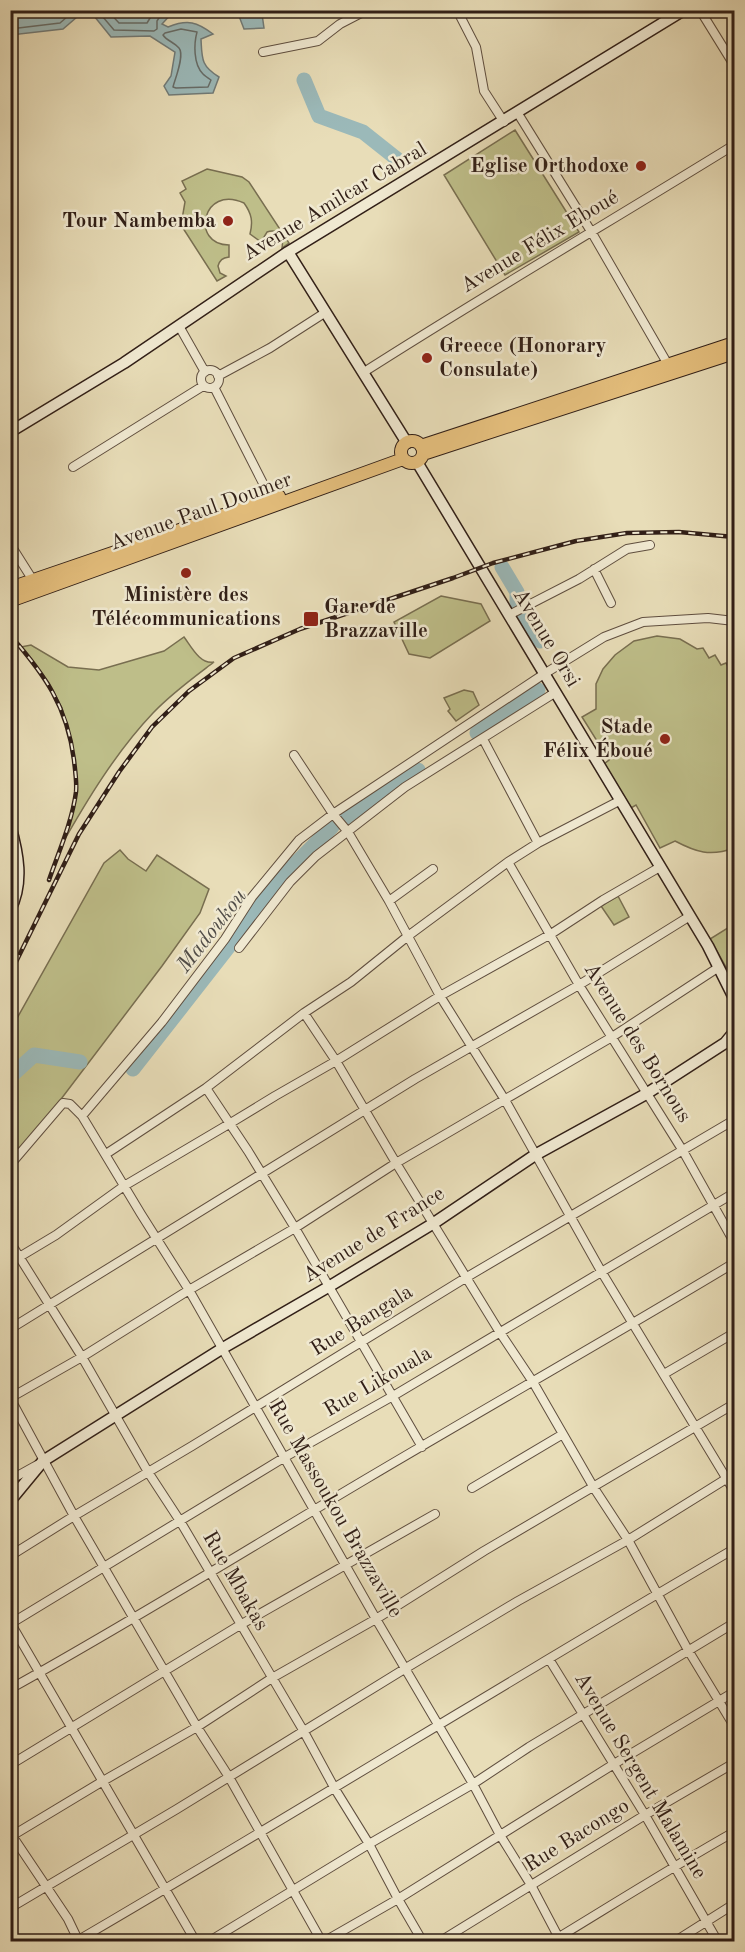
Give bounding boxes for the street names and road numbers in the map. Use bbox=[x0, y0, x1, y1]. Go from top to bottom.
street label: Avenue Amilcar Cabral bbox=[239, 139, 431, 265]
street label: Avenue Félix Eboué bbox=[458, 187, 622, 297]
street label: Avenue Paul Doumer bbox=[107, 469, 295, 555]
street label: Avenue Orsi bbox=[508, 585, 584, 691]
street label: Avenue des Bornous bbox=[579, 960, 695, 1126]
street label: Avenue de France bbox=[300, 1183, 448, 1287]
street label: Rue Bangala bbox=[307, 1281, 417, 1361]
street label: Rue Likouala bbox=[321, 1343, 435, 1421]
street label: Rue Massoukou Brazzaville bbox=[264, 1397, 406, 1621]
street label: Rue Mbakas bbox=[198, 1528, 272, 1634]
street label: Avenue Sergent Malamine bbox=[570, 1669, 710, 1883]
street label: Rue Bacongo bbox=[521, 1795, 633, 1877]

